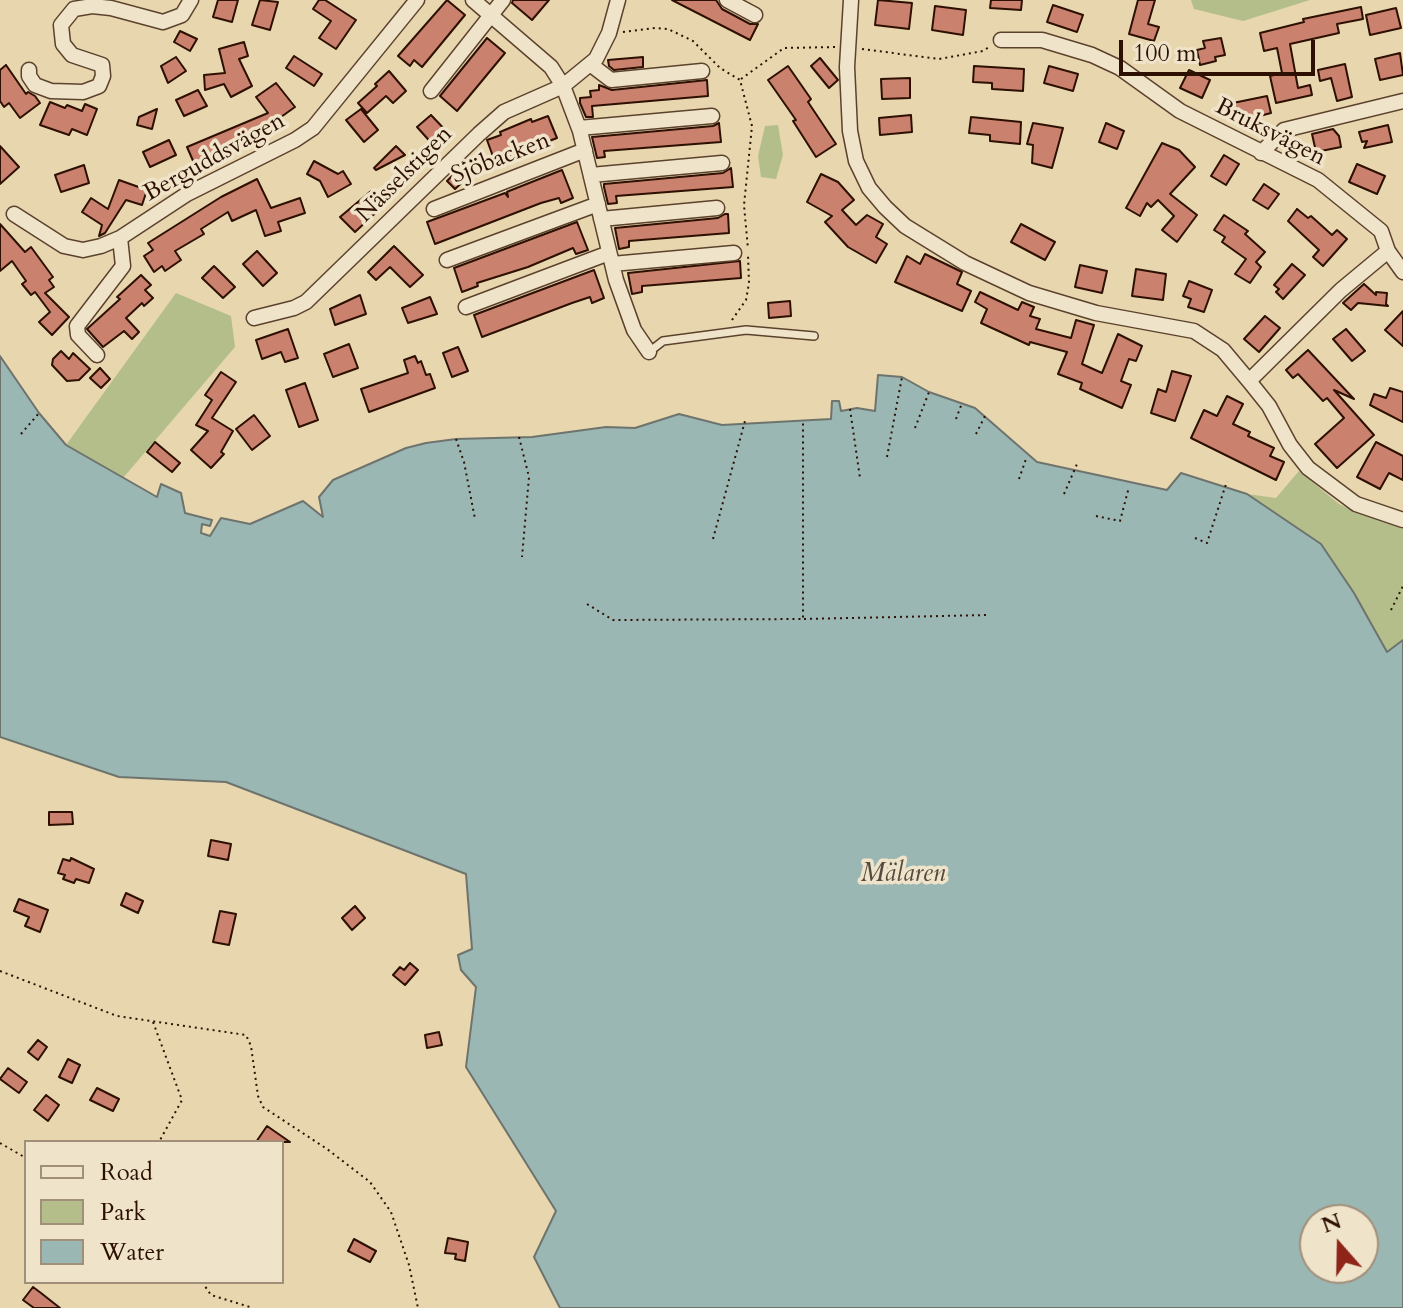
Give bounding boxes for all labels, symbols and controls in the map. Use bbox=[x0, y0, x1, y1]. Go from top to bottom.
scale bar bbox=[1123, 24, 1319, 74]
text: 100 m bbox=[1133, 37, 1197, 70]
street label: Bruksvägen bbox=[1210, 93, 1330, 173]
street label: Berguddsvägen bbox=[139, 107, 291, 209]
street label: Nässelstigen bbox=[351, 121, 459, 229]
street label: Sjöbacken bbox=[448, 127, 554, 191]
water label: Mälaren bbox=[861, 859, 945, 891]
legend bbox=[24, 1140, 284, 1284]
text: Road bbox=[100, 1156, 153, 1189]
text: Park bbox=[100, 1196, 146, 1229]
north arrow bbox=[1299, 1204, 1379, 1284]
text: N bbox=[1317, 1206, 1346, 1241]
text: Water bbox=[100, 1236, 164, 1269]

